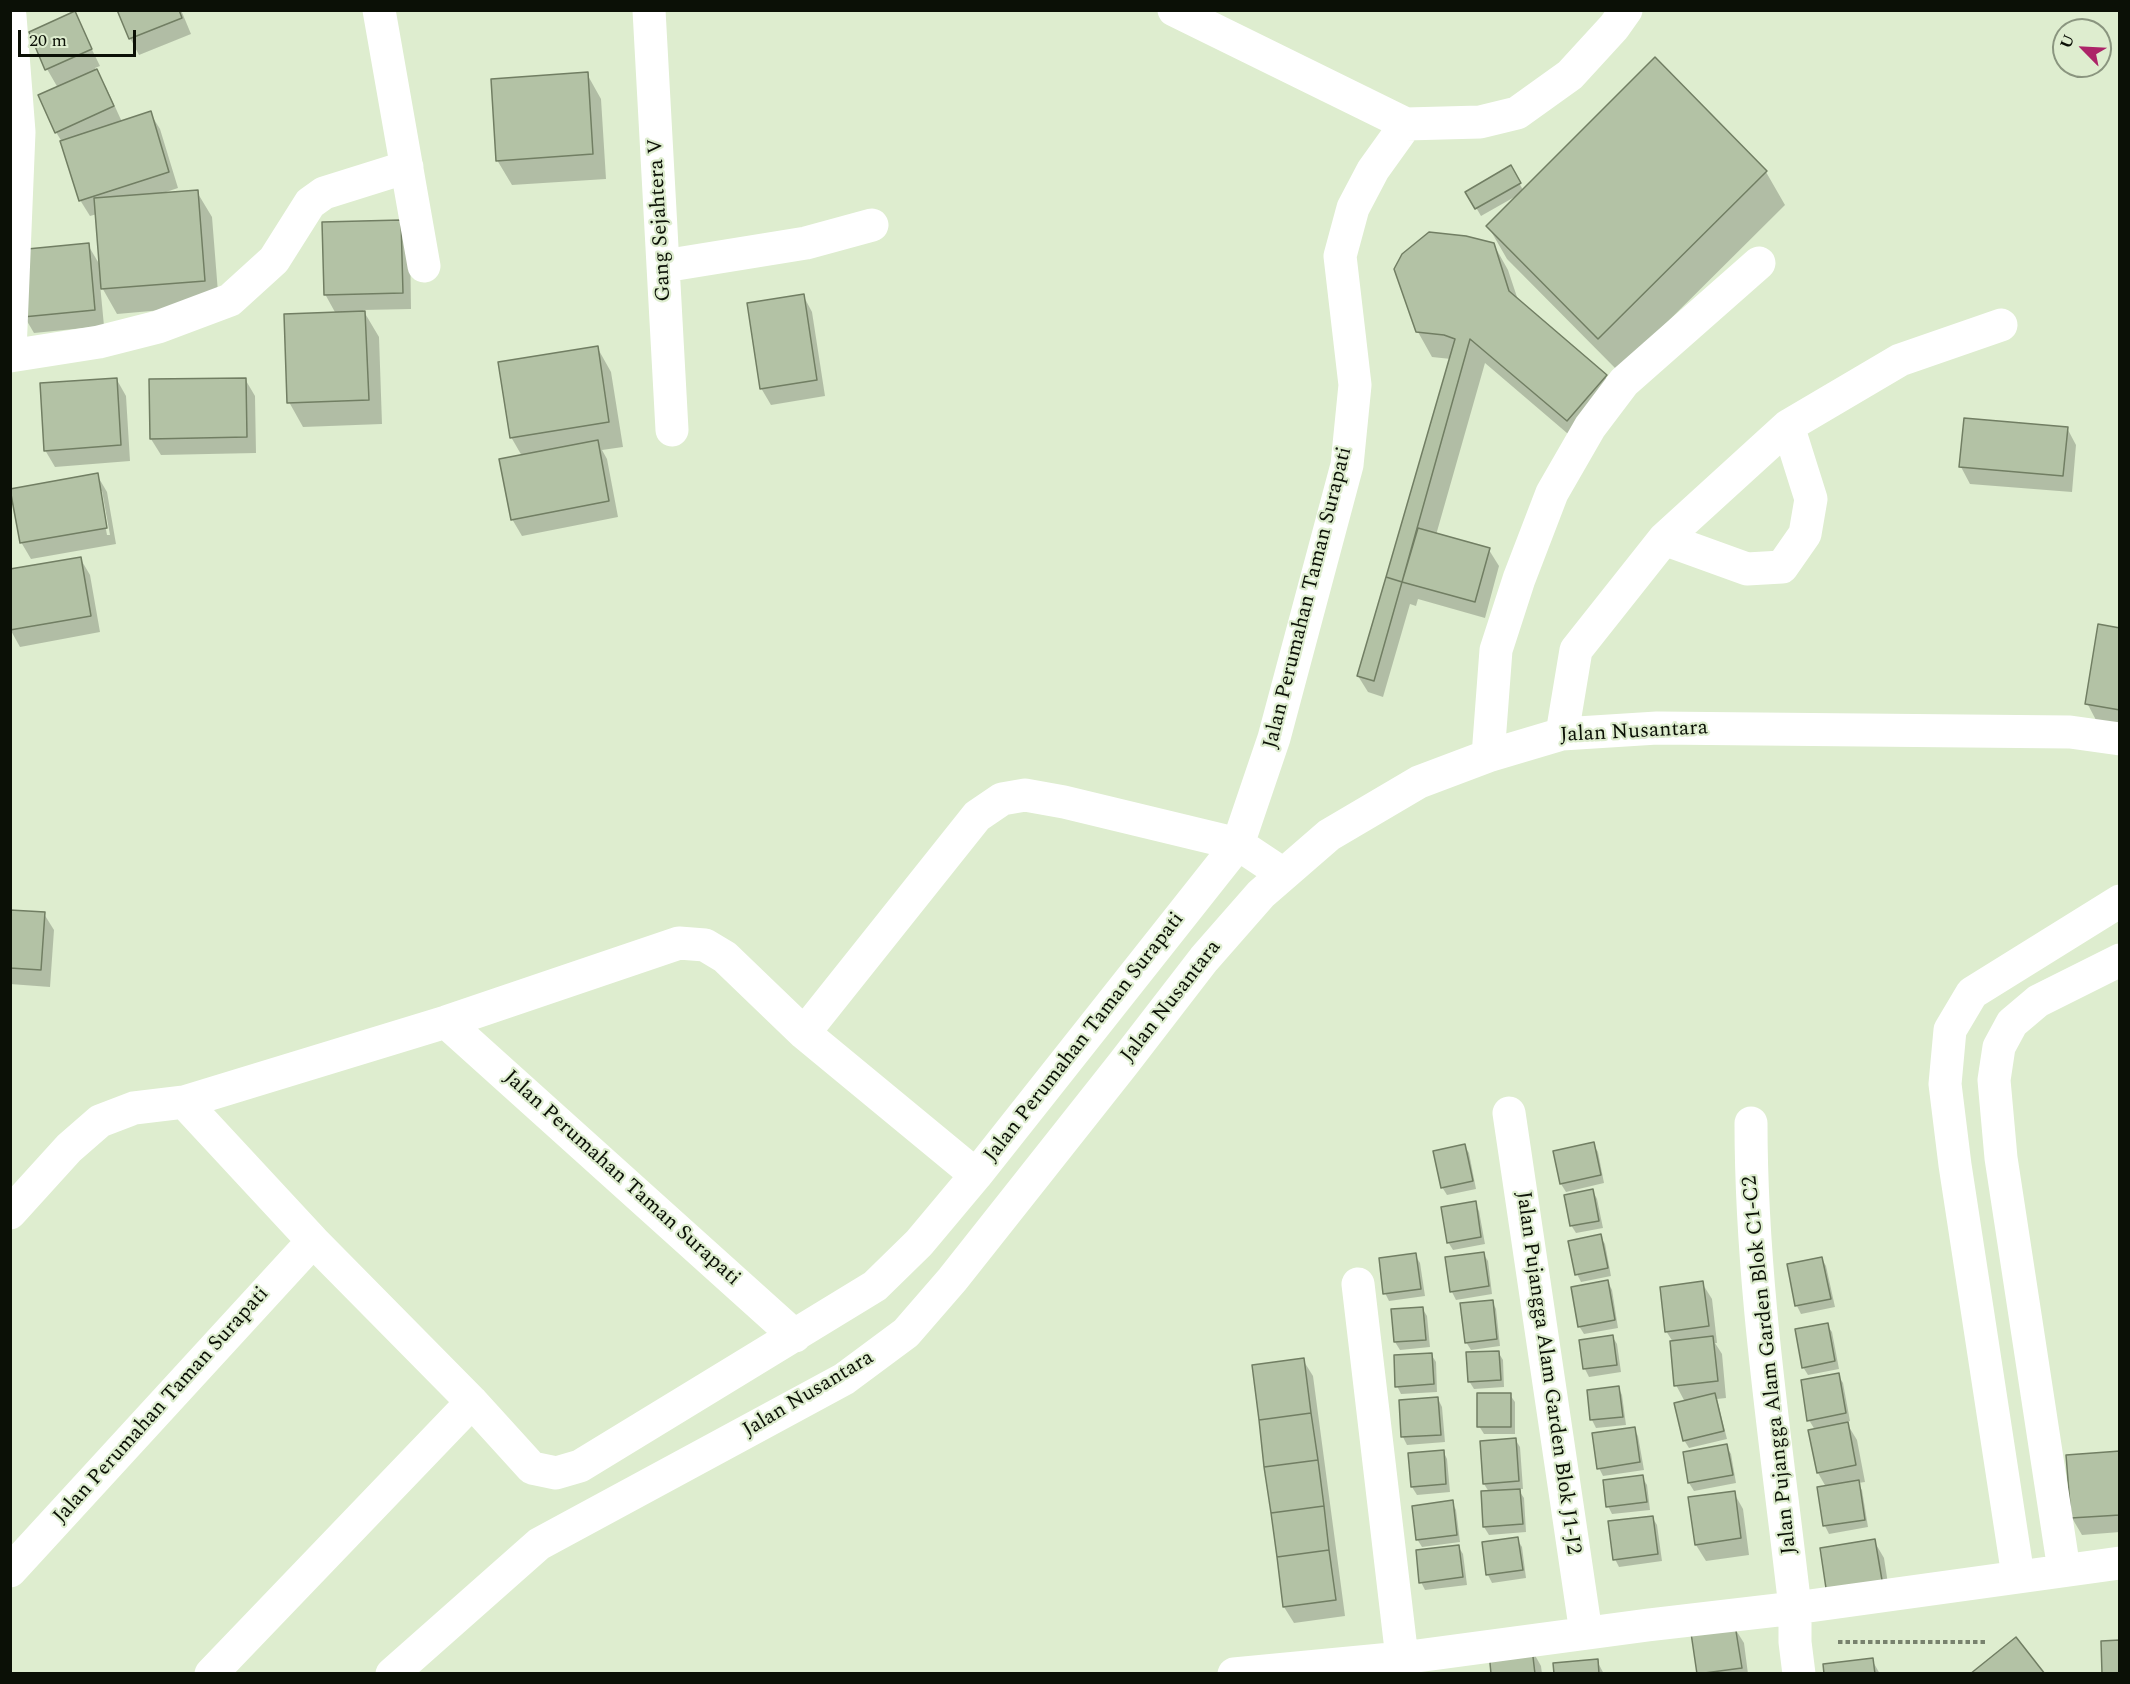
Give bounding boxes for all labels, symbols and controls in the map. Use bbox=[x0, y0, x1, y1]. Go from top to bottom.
scale bar bbox=[21, 18, 140, 56]
north arrow bbox=[2052, 18, 2112, 78]
text: 20 m bbox=[29, 27, 67, 54]
text: U bbox=[2054, 30, 2081, 53]
street label: Gang Sejahtera V bbox=[644, 138, 678, 302]
street label: Jalan Perumahan Taman Surapati bbox=[1259, 444, 1359, 752]
street label: Jalan Nusantara bbox=[1559, 717, 1709, 749]
street label: Jalan Perumahan Taman Surapati bbox=[980, 908, 1190, 1168]
street label: Jalan Nusantara bbox=[1116, 936, 1228, 1068]
street label: Jalan Perumahan Taman Surapati bbox=[497, 1066, 745, 1292]
street label: Jalan Pujangga Alam Garden Blok C1-C2 bbox=[1739, 1174, 1803, 1556]
street label: Jalan Pujangga Alam Garden Blok J1-J2 bbox=[1509, 1190, 1585, 1556]
street label: Jalan Perumahan Taman Surapati bbox=[49, 1282, 275, 1530]
street label: Jalan Nusantara bbox=[739, 1346, 879, 1444]

